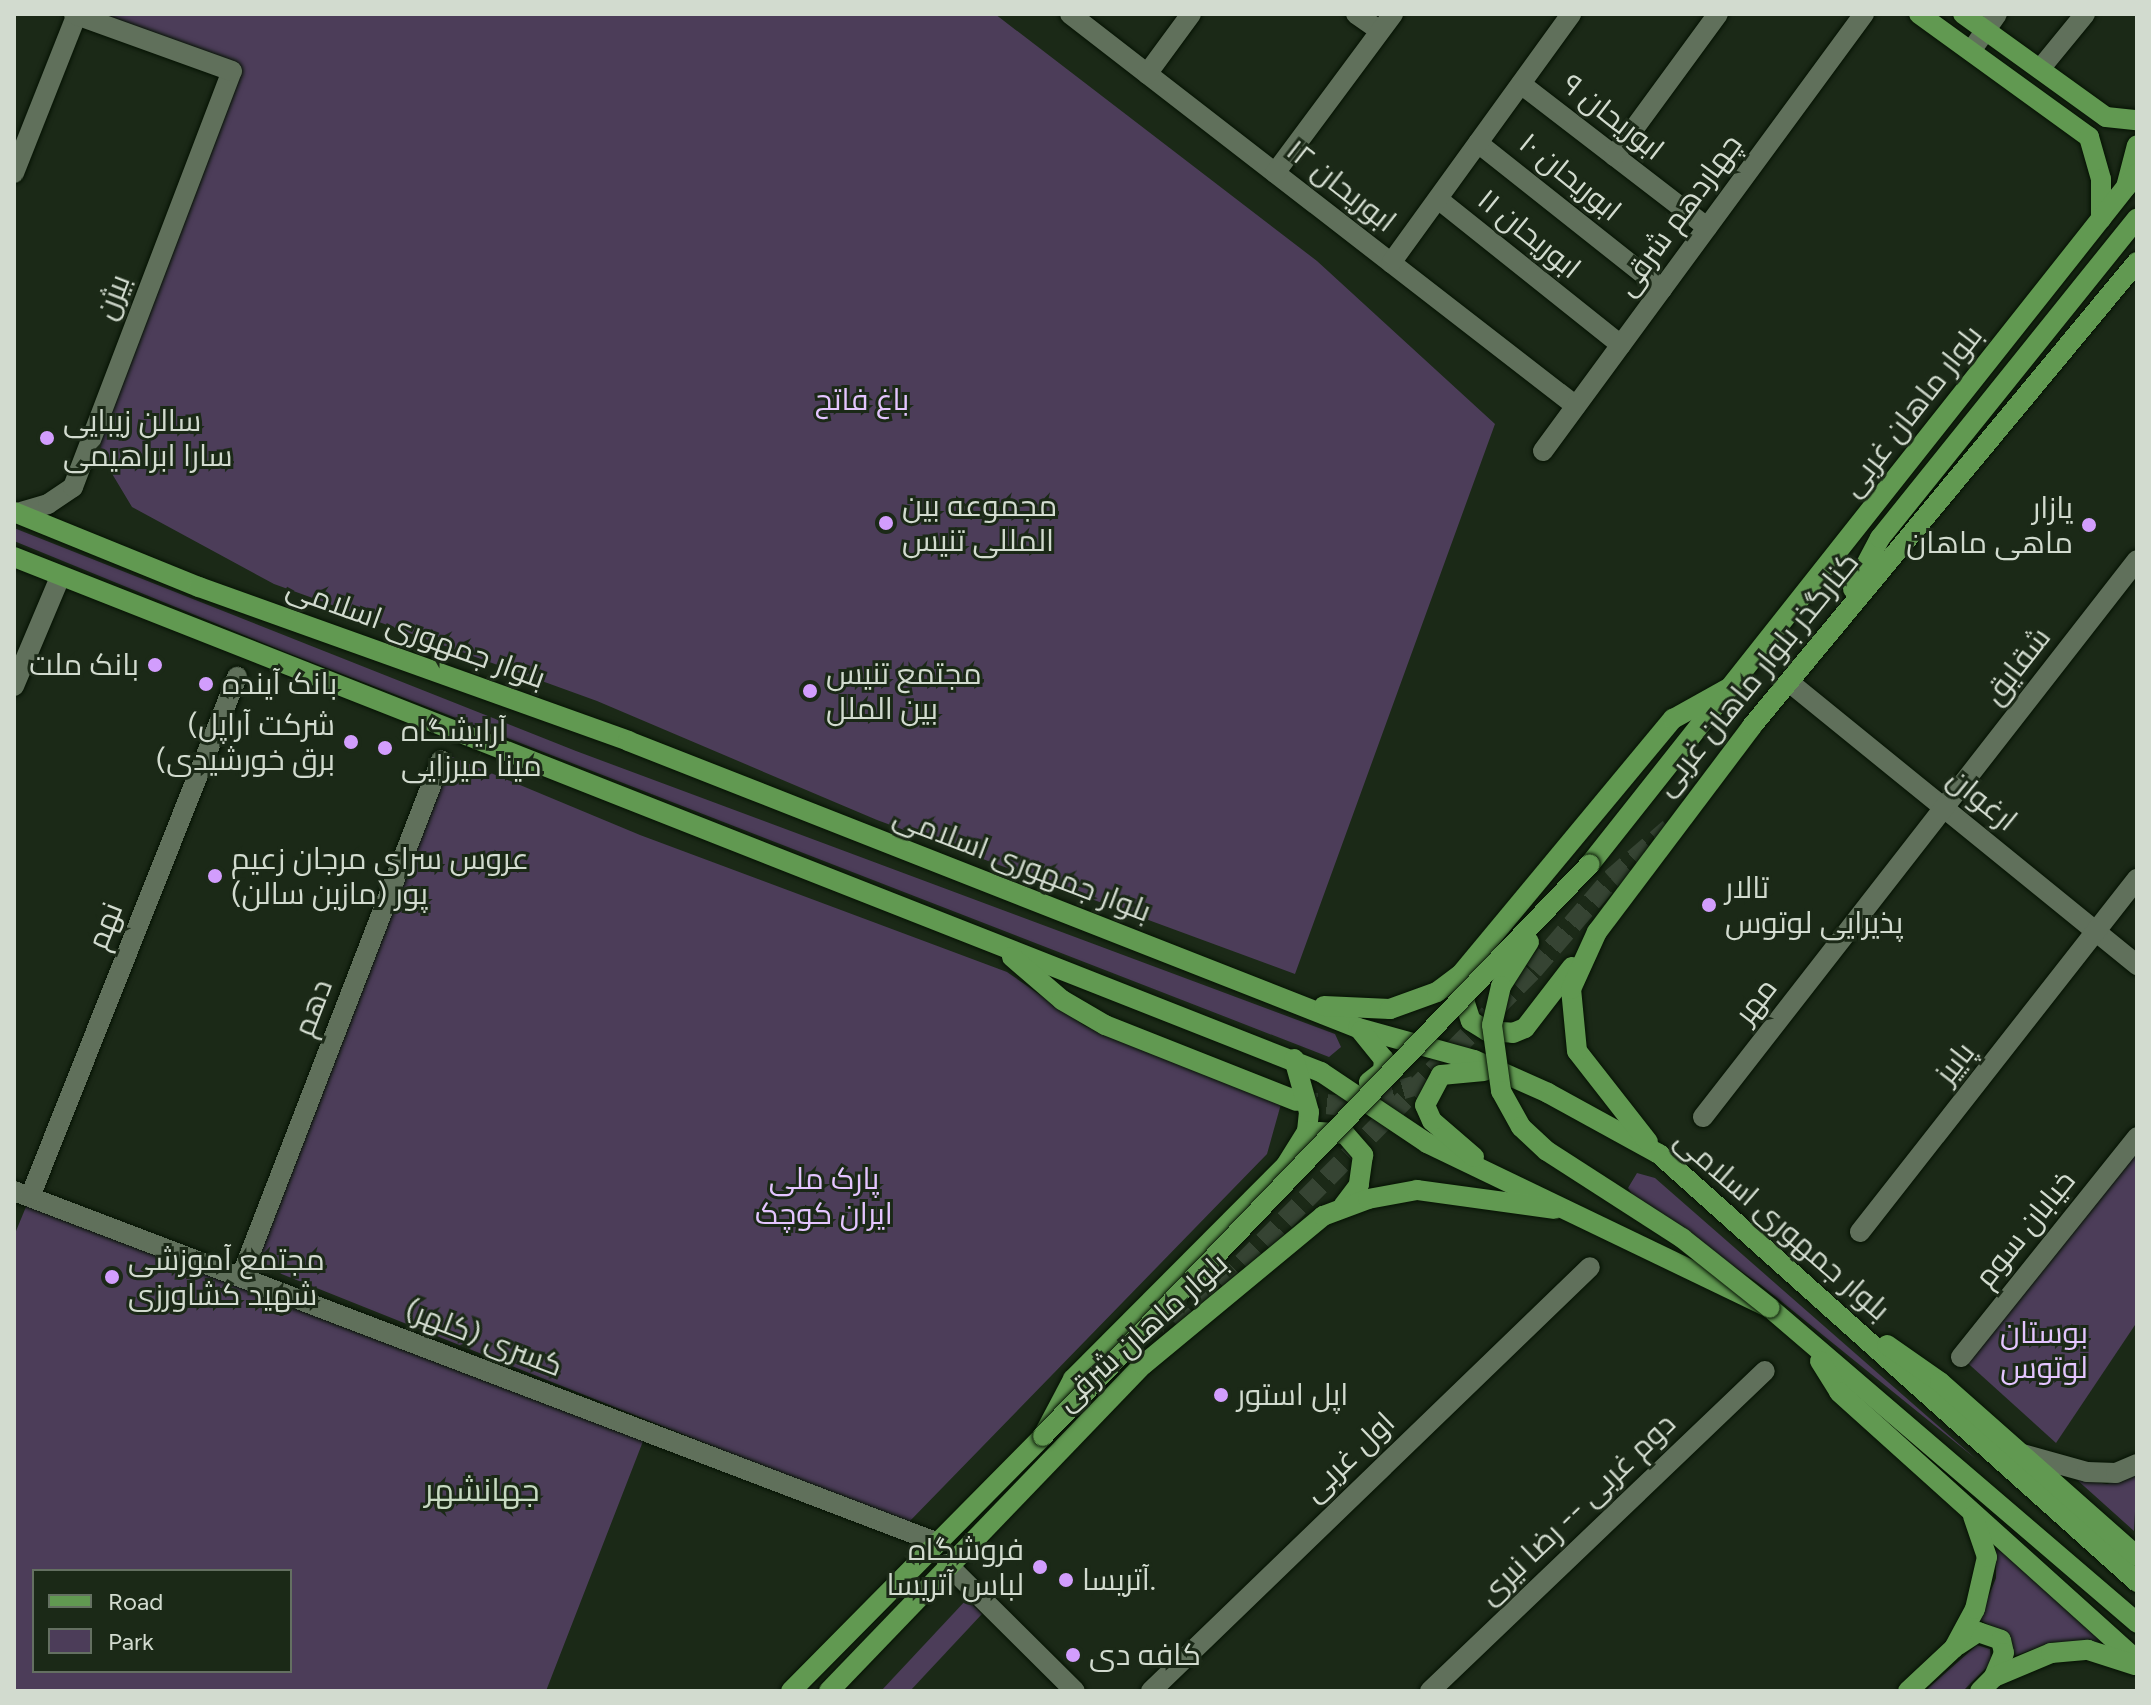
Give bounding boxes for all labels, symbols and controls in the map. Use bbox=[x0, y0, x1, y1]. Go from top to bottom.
street label: ابوریحان ۹ bbox=[1555, 66, 1671, 168]
street label: ابوریحان ۱۰ bbox=[1512, 125, 1628, 229]
street label: چهاردهم شرقی bbox=[1608, 127, 1750, 303]
street label: ابوریحان ۱۲ bbox=[1279, 132, 1403, 240]
street label: ابوریحان ۱۱ bbox=[1470, 182, 1588, 286]
street label: بیژن bbox=[88, 269, 138, 325]
street label: بلوار ماهان غربی bbox=[1834, 318, 1990, 504]
park label: باغ فاتح bbox=[815, 382, 909, 418]
place label: سالن زیبایی سارا ابراهیمی bbox=[63, 403, 233, 474]
marker: سالن زیبایی سارا ابراهیمی bbox=[38, 429, 56, 447]
place label: مجموعه بین المللی تنیس bbox=[902, 488, 1057, 558]
place label: یازار ماهی ماهان bbox=[1906, 490, 2073, 560]
marker: مجموعه بین المللی تنیس bbox=[877, 514, 895, 532]
marker: یازار ماهی ماهان bbox=[2080, 516, 2098, 534]
street label: کنارگذر بلوار ماهان غربی bbox=[1648, 545, 1866, 803]
street label: بلوار جمهوری اسلامی bbox=[282, 569, 550, 697]
street label: شقایق bbox=[1976, 620, 2058, 712]
place label: بانک ملت bbox=[29, 647, 139, 683]
marker: بانک ملت bbox=[146, 656, 164, 674]
place label: مجتمع تنیس بین الملل bbox=[826, 656, 982, 726]
place label: بانک آینده bbox=[222, 666, 337, 702]
marker: بانک آینده bbox=[197, 675, 215, 693]
marker: مجتمع تنیس بین الملل bbox=[801, 682, 819, 700]
place label: (شرکت آراپل (برق خورشیدی bbox=[156, 707, 335, 778]
place label: آرایشگاه مینا میرزایی bbox=[401, 713, 542, 784]
marker: (شرکت آراپل (برق خورشیدی bbox=[342, 733, 360, 751]
marker: آرایشگاه مینا میرزایی bbox=[376, 739, 394, 757]
street label: ارغوان bbox=[1940, 761, 2024, 839]
street label: بلوار جمهوری اسلامی bbox=[888, 798, 1156, 930]
place label: عروس سرای مرجان زعیم پور (مازین سالن) bbox=[231, 841, 529, 912]
marker: عروس سرای مرجان زعیم پور (مازین سالن) bbox=[206, 867, 224, 885]
place label: تالار پذیرایی لوتوس bbox=[1725, 870, 1903, 940]
marker: تالار پذیرایی لوتوس bbox=[1700, 896, 1718, 914]
street label: نهم bbox=[79, 897, 131, 955]
street label: مهر bbox=[1727, 971, 1785, 1031]
street label: دهم bbox=[286, 974, 340, 1042]
street label: پاییز bbox=[1928, 1035, 1982, 1091]
street label: بلوار جمهوری اسلامی bbox=[1667, 1122, 1897, 1328]
park label: پارک ملی ایران کوچک bbox=[755, 1161, 893, 1232]
street label: خیابان سوم bbox=[1967, 1163, 2083, 1295]
place label: مجتمع آموزشی شهید کشاورزی bbox=[128, 1242, 325, 1312]
street label: بلوار ماهان شرقی bbox=[1049, 1246, 1235, 1418]
marker: مجتمع آموزشی شهید کشاورزی bbox=[103, 1268, 121, 1286]
street label: کسری (کلهر) bbox=[400, 1292, 568, 1384]
park label: بوستان لوتوس bbox=[2000, 1315, 2088, 1386]
place label: اپل استور bbox=[1237, 1377, 1348, 1413]
marker: اپل استور bbox=[1212, 1386, 1230, 1404]
street label: اول غربی bbox=[1296, 1405, 1402, 1509]
street label: دوم غربی -- رضا نیری bbox=[1471, 1406, 1683, 1612]
district label: جهانشهر bbox=[424, 1471, 540, 1509]
place label: فروشگاه لباس آتریسا bbox=[887, 1532, 1024, 1602]
marker: فروشگاه لباس آتریسا bbox=[1031, 1558, 1049, 1576]
place label: آتریسا. bbox=[1082, 1562, 1156, 1598]
legend bbox=[32, 1569, 292, 1673]
marker: آتریسا. bbox=[1057, 1571, 1075, 1589]
text: Road bbox=[108, 1587, 163, 1616]
text: Park bbox=[108, 1627, 154, 1656]
place label: کافه دی bbox=[1089, 1637, 1201, 1673]
marker: کافه دی bbox=[1064, 1646, 1082, 1664]

